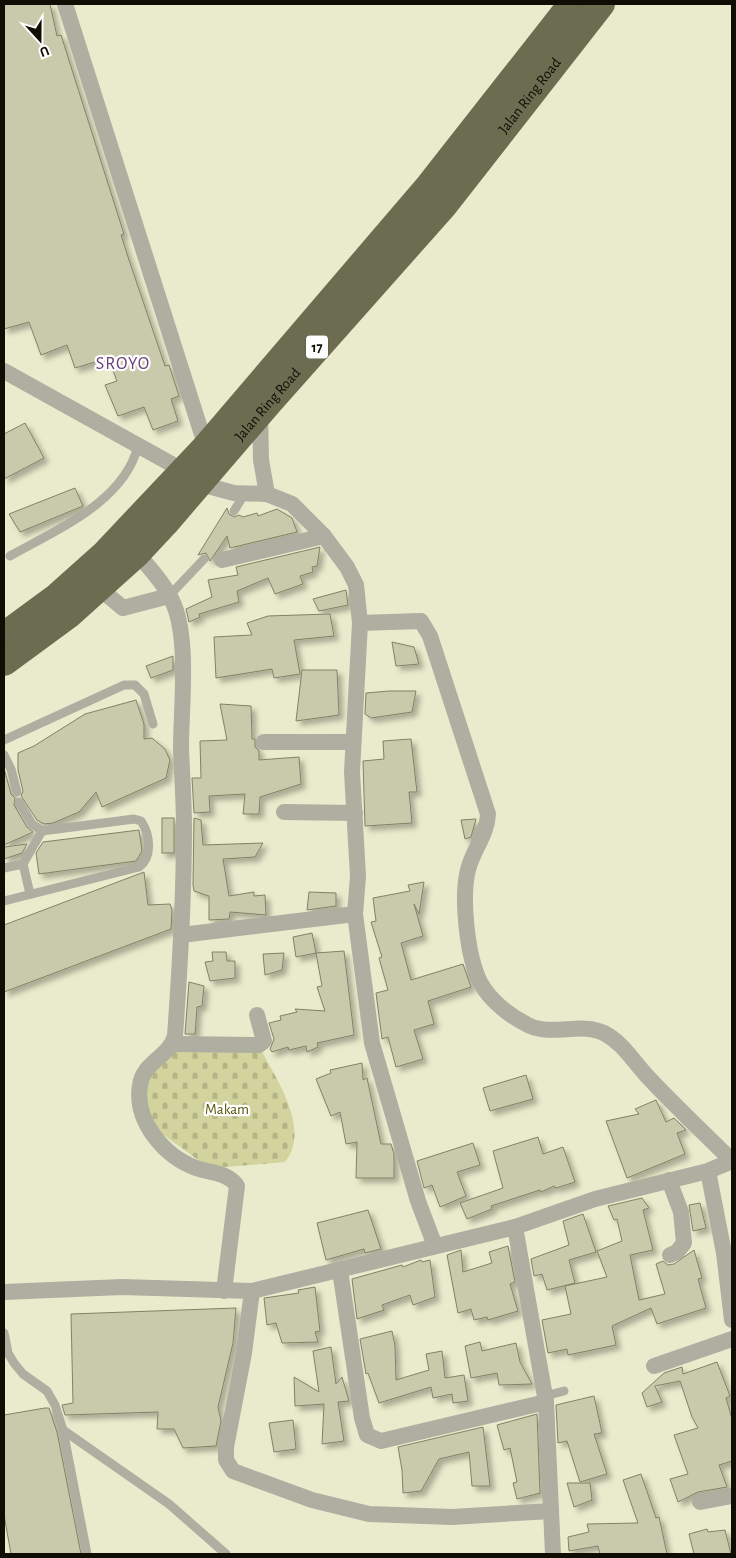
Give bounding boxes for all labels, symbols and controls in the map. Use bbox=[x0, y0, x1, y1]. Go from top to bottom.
north arrow bbox=[15, 15, 65, 65]
text: U bbox=[38, 43, 51, 59]
street label: Jalan Ring Road bbox=[496, 55, 564, 137]
road number: 17 bbox=[306, 336, 328, 358]
district label: SROYO bbox=[96, 355, 150, 373]
street label: Jalan Ring Road bbox=[232, 365, 304, 444]
park label: Makam bbox=[205, 1102, 249, 1117]

